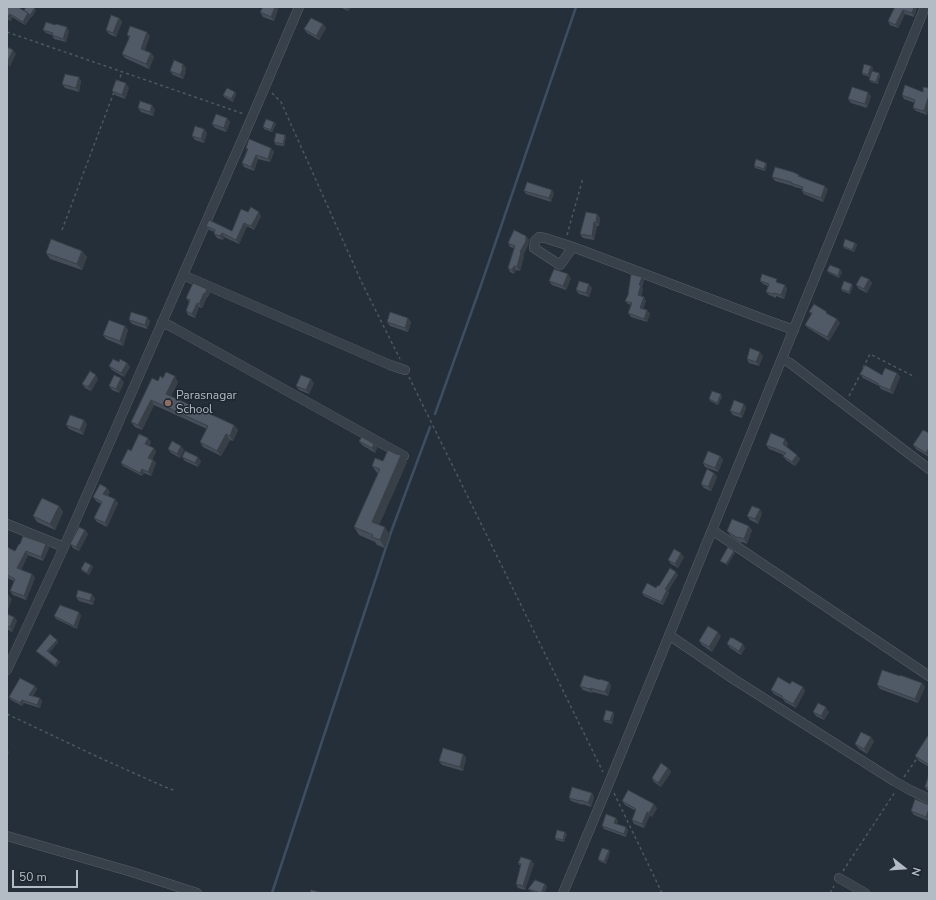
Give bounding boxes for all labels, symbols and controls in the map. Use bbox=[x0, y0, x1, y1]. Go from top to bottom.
place label: Parasnagar School bbox=[176, 389, 237, 417]
marker: Parasnagar School bbox=[163, 398, 173, 408]
north arrow bbox=[884, 848, 924, 888]
scale bar bbox=[14, 862, 80, 888]
text: N bbox=[908, 866, 924, 878]
text: 50 m bbox=[19, 869, 47, 885]

